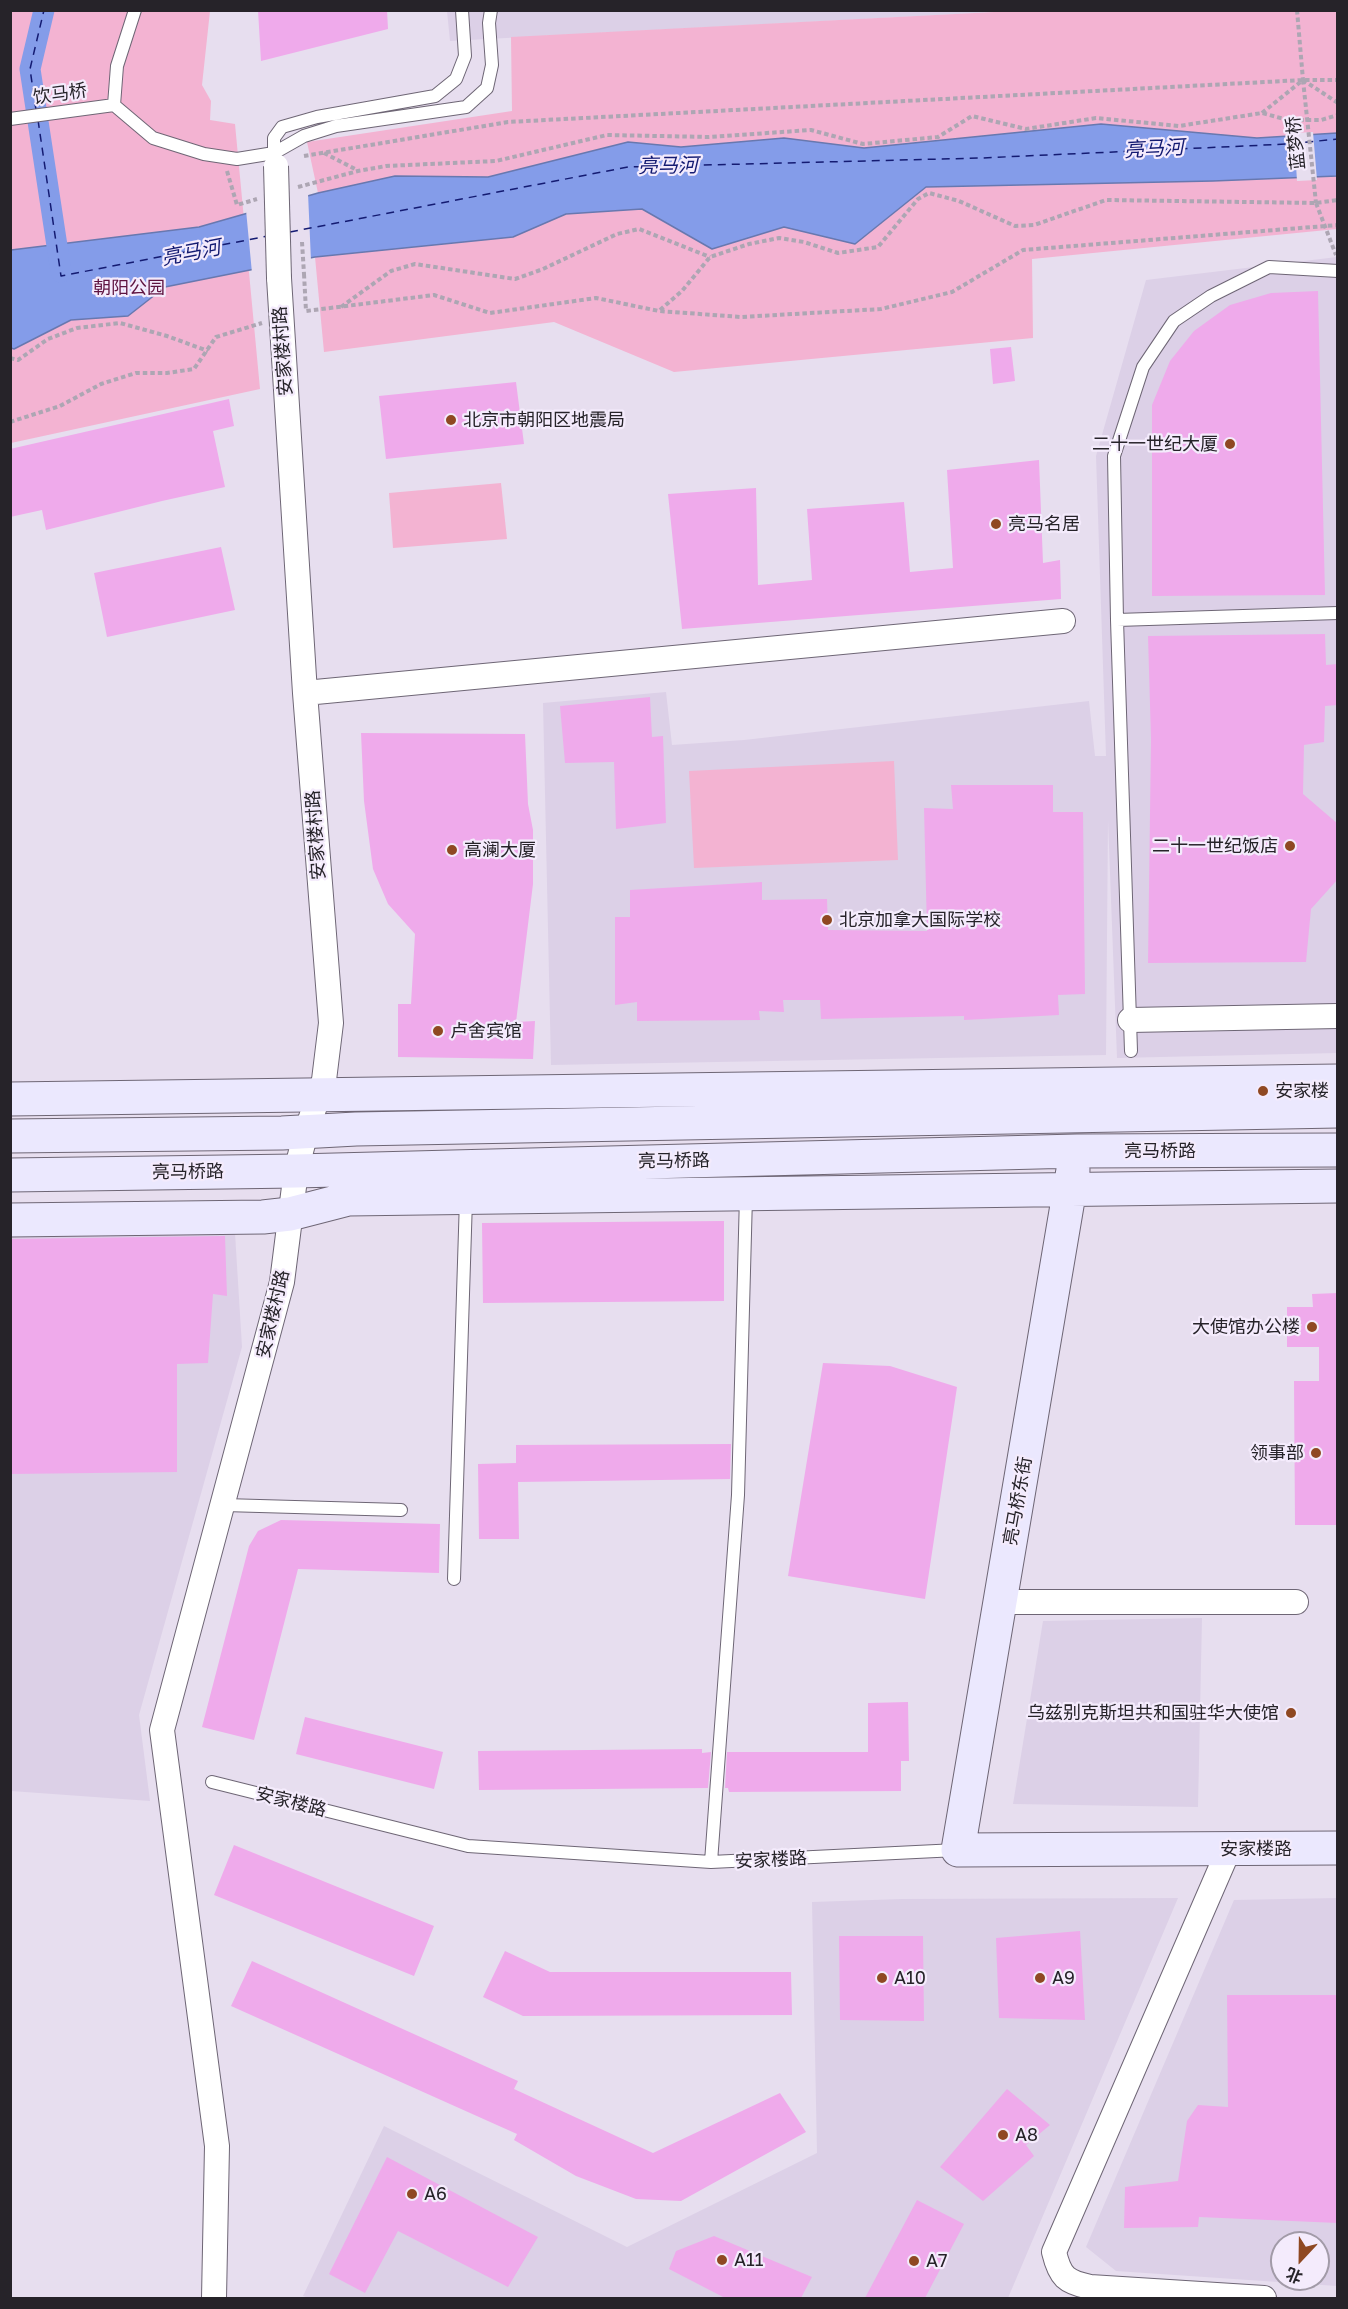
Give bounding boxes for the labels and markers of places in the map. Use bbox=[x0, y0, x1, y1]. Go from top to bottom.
place label: 北京市朝阳区地震局 bbox=[463, 409, 625, 431]
marker: 北京市朝阳区地震局 bbox=[444, 413, 458, 427]
place label: 二十一世纪大厦 bbox=[1092, 433, 1218, 455]
marker: 二十一世纪大厦 bbox=[1223, 437, 1237, 451]
place label: 亮马名居 bbox=[1008, 513, 1080, 535]
marker: 亮马名居 bbox=[989, 517, 1003, 531]
place label: 二十一世纪饭店 bbox=[1152, 835, 1278, 857]
place label: 高澜大厦 bbox=[464, 839, 536, 861]
marker: 二十一世纪饭店 bbox=[1283, 839, 1297, 853]
marker: 高澜大厦 bbox=[445, 843, 459, 857]
place label: 北京加拿大国际学校 bbox=[839, 909, 1001, 931]
marker: 北京加拿大国际学校 bbox=[820, 913, 834, 927]
place label: 卢舍宾馆 bbox=[450, 1020, 522, 1042]
marker: 卢舍宾馆 bbox=[431, 1024, 445, 1038]
place label: 安家楼 bbox=[1275, 1080, 1329, 1102]
marker: 安家楼 bbox=[1256, 1084, 1270, 1098]
place label: 大使馆办公楼 bbox=[1192, 1316, 1300, 1338]
marker: 大使馆办公楼 bbox=[1305, 1320, 1319, 1334]
place label: 领事部 bbox=[1250, 1442, 1304, 1464]
marker: 领事部 bbox=[1309, 1446, 1323, 1460]
place label: 乌兹别克斯坦共和国驻华大使馆 bbox=[1027, 1702, 1279, 1724]
marker: 乌兹别克斯坦共和国驻华大使馆 bbox=[1284, 1706, 1298, 1720]
place label: A10 bbox=[894, 1967, 926, 1989]
place label: A9 bbox=[1052, 1967, 1075, 1989]
marker: A10 bbox=[875, 1971, 889, 1985]
marker: A9 bbox=[1033, 1971, 1047, 1985]
place label: A8 bbox=[1015, 2124, 1038, 2146]
marker: A8 bbox=[996, 2128, 1010, 2142]
place label: A6 bbox=[424, 2183, 447, 2205]
marker: A6 bbox=[405, 2187, 419, 2201]
place label: A11 bbox=[734, 2249, 764, 2271]
place label: A7 bbox=[926, 2250, 948, 2272]
marker: A11 bbox=[715, 2253, 729, 2267]
marker: A7 bbox=[907, 2254, 921, 2268]

